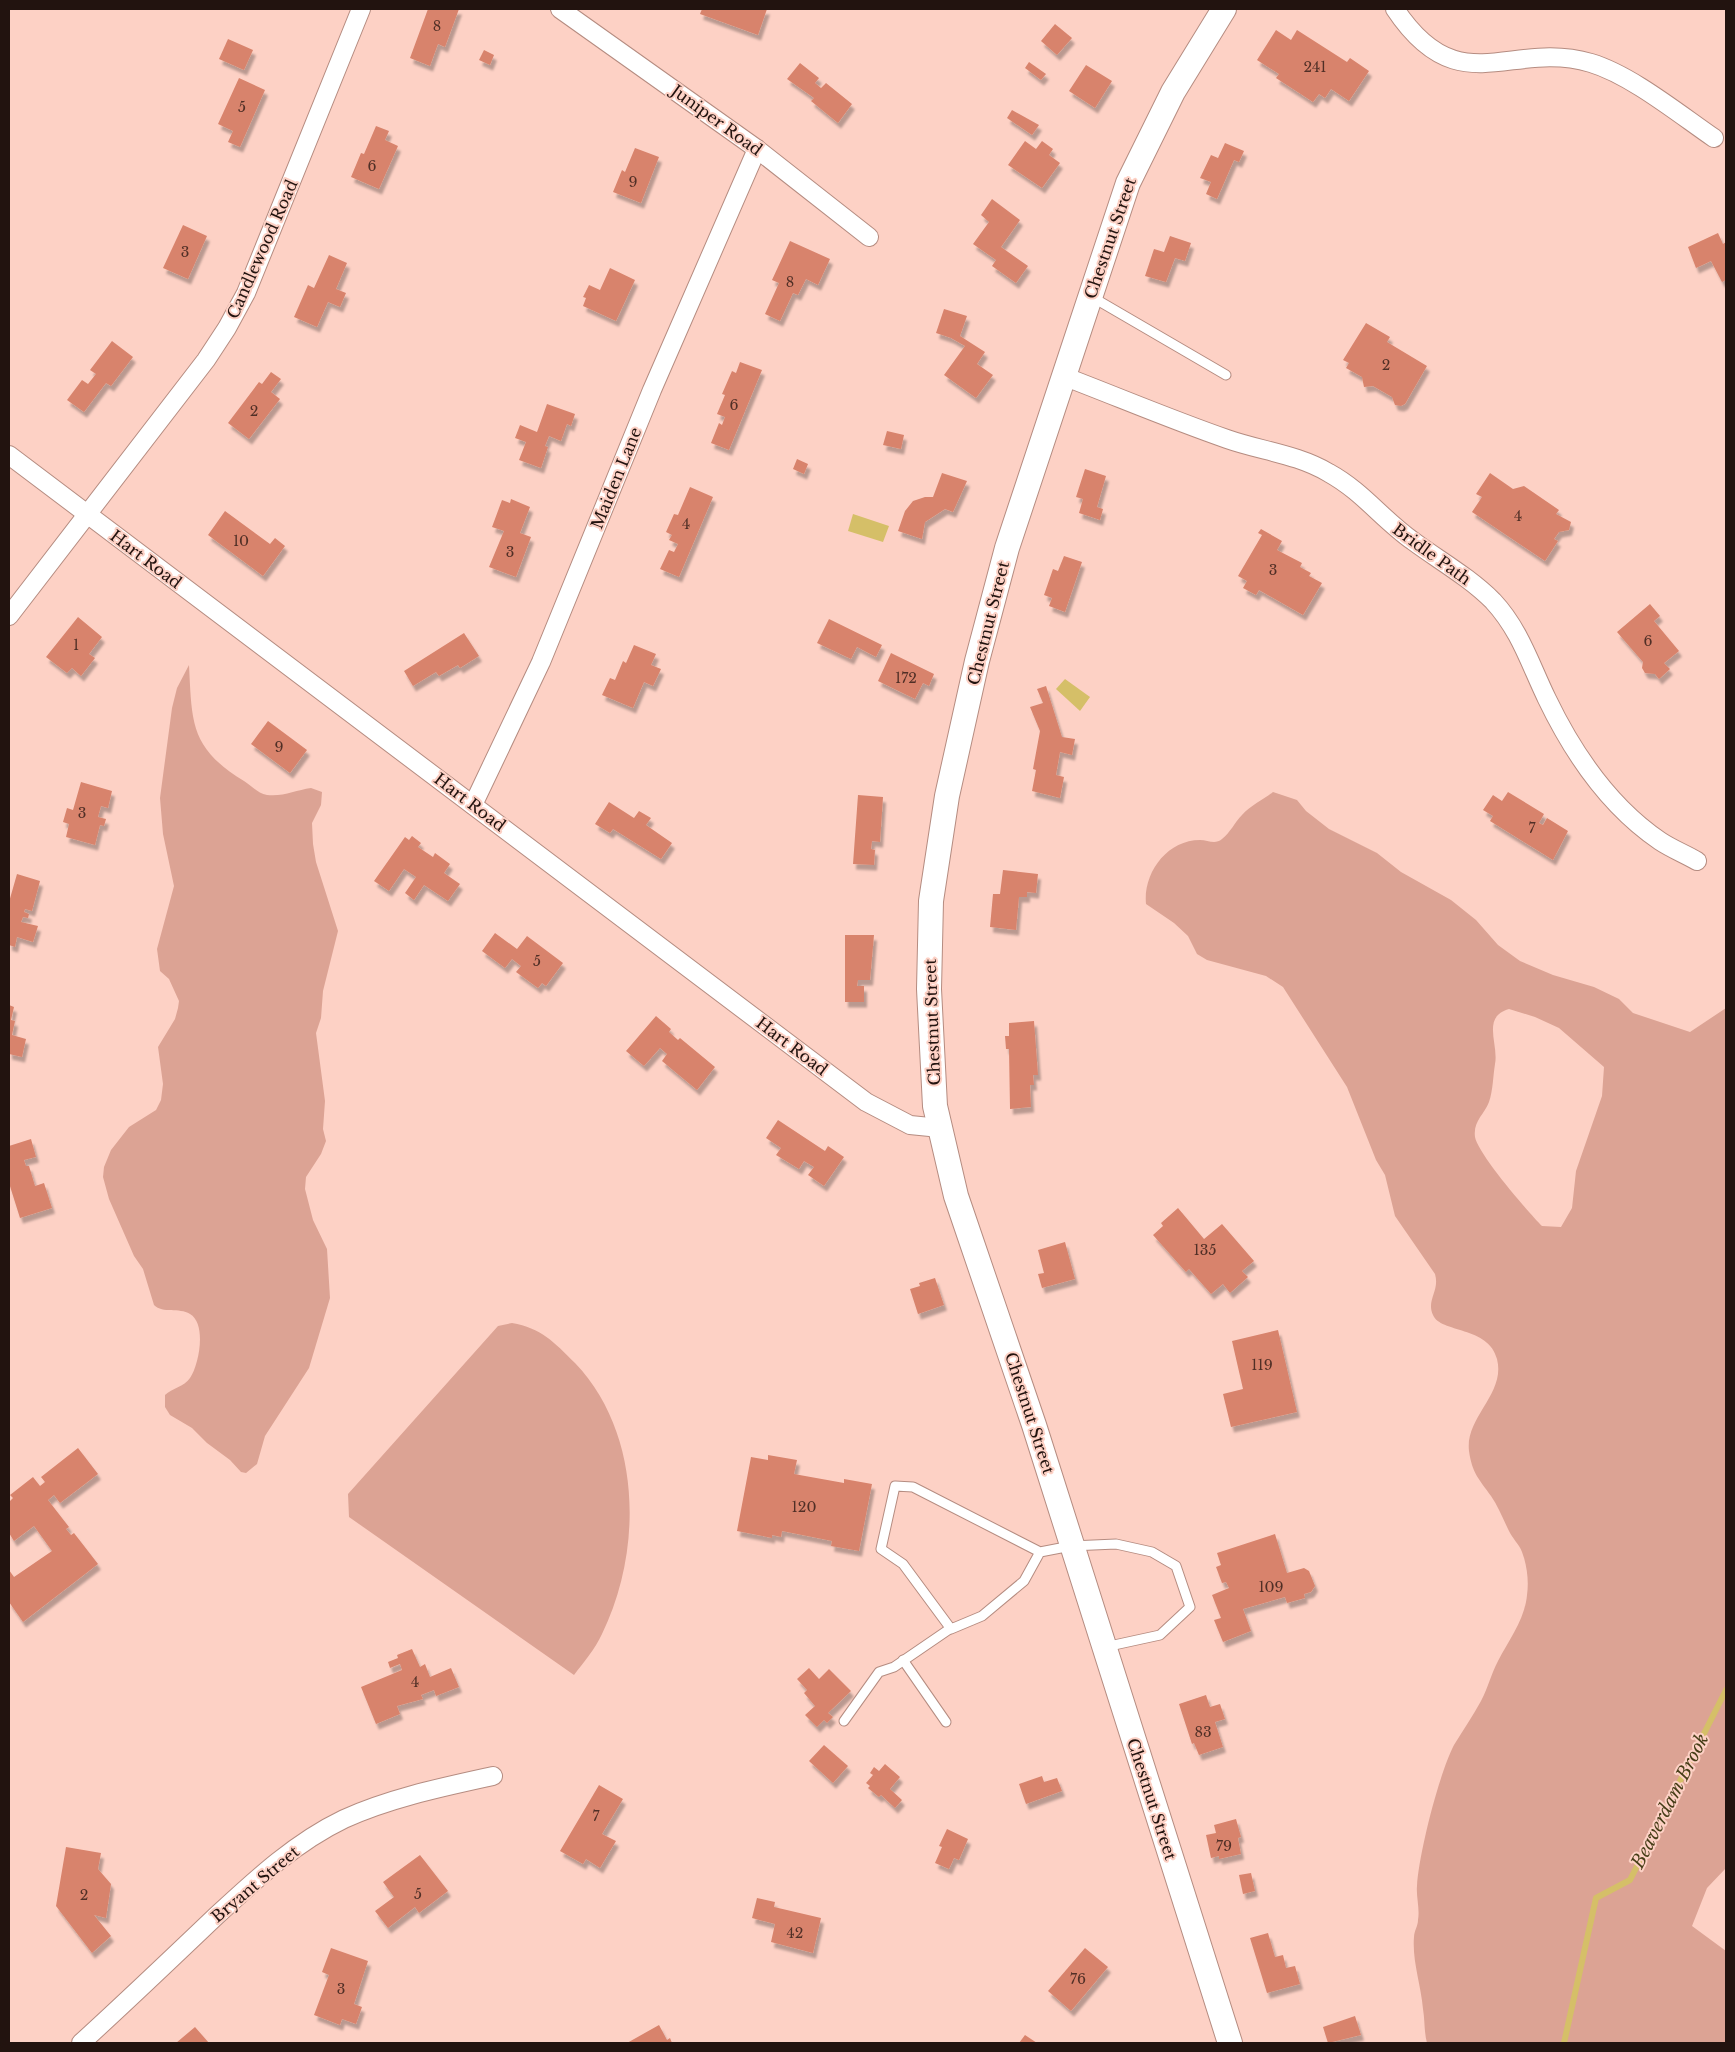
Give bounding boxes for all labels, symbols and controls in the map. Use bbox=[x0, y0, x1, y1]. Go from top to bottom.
house number: 8 bbox=[433, 17, 441, 35]
house number: 241 bbox=[1303, 58, 1327, 76]
street label: Juniper Road bbox=[666, 79, 767, 160]
house number: 5 bbox=[238, 98, 246, 116]
house number: 6 bbox=[367, 157, 377, 175]
house number: 9 bbox=[628, 173, 638, 191]
street label: Chestnut Street bbox=[1080, 175, 1140, 301]
street label: Candlewood Road bbox=[222, 176, 302, 322]
house number: 3 bbox=[181, 243, 189, 261]
house number: 8 bbox=[786, 273, 794, 291]
house number: 2 bbox=[1382, 356, 1390, 374]
house number: 6 bbox=[729, 396, 739, 414]
house number: 2 bbox=[250, 402, 258, 420]
street label: Maiden Lane bbox=[586, 424, 646, 532]
house number: 4 bbox=[1514, 507, 1522, 525]
house number: 4 bbox=[682, 515, 690, 533]
street label: Bridle Path bbox=[1389, 519, 1475, 589]
street label: Hart Road bbox=[106, 526, 186, 593]
house number: 10 bbox=[233, 532, 249, 550]
house number: 3 bbox=[506, 543, 514, 561]
street label: Chestnut Street bbox=[963, 559, 1013, 687]
house number: 3 bbox=[1269, 561, 1277, 579]
house number: 6 bbox=[1643, 632, 1653, 650]
house number: 1 bbox=[73, 636, 79, 654]
house number: 172 bbox=[895, 669, 917, 687]
house number: 9 bbox=[274, 738, 284, 756]
street label: Hart Road bbox=[430, 769, 510, 836]
house number: 3 bbox=[78, 804, 86, 822]
house number: 7 bbox=[1528, 819, 1536, 837]
house number: 5 bbox=[533, 952, 541, 970]
street label: Chestnut Street bbox=[920, 958, 944, 1086]
street label: Hart Road bbox=[752, 1013, 832, 1080]
house number: 135 bbox=[1194, 1241, 1216, 1259]
street label: Chestnut Street bbox=[1001, 1350, 1059, 1476]
house number: 119 bbox=[1251, 1356, 1273, 1374]
house number: 120 bbox=[792, 1498, 816, 1516]
house number: 109 bbox=[1258, 1578, 1284, 1596]
house number: 4 bbox=[411, 1673, 419, 1691]
house number: 83 bbox=[1194, 1723, 1212, 1741]
water label: Beaverdam Brook bbox=[1626, 1730, 1713, 1873]
street label: Chestnut Street bbox=[1123, 1736, 1181, 1862]
house number: 7 bbox=[592, 1807, 600, 1825]
house number: 79 bbox=[1216, 1837, 1232, 1855]
street label: Bryant Street bbox=[207, 1841, 303, 1927]
house number: 5 bbox=[414, 1885, 422, 1903]
house number: 2 bbox=[80, 1886, 88, 1904]
house number: 42 bbox=[787, 1924, 803, 1942]
house number: 76 bbox=[1070, 1970, 1086, 1988]
house number: 3 bbox=[337, 1980, 345, 1998]

